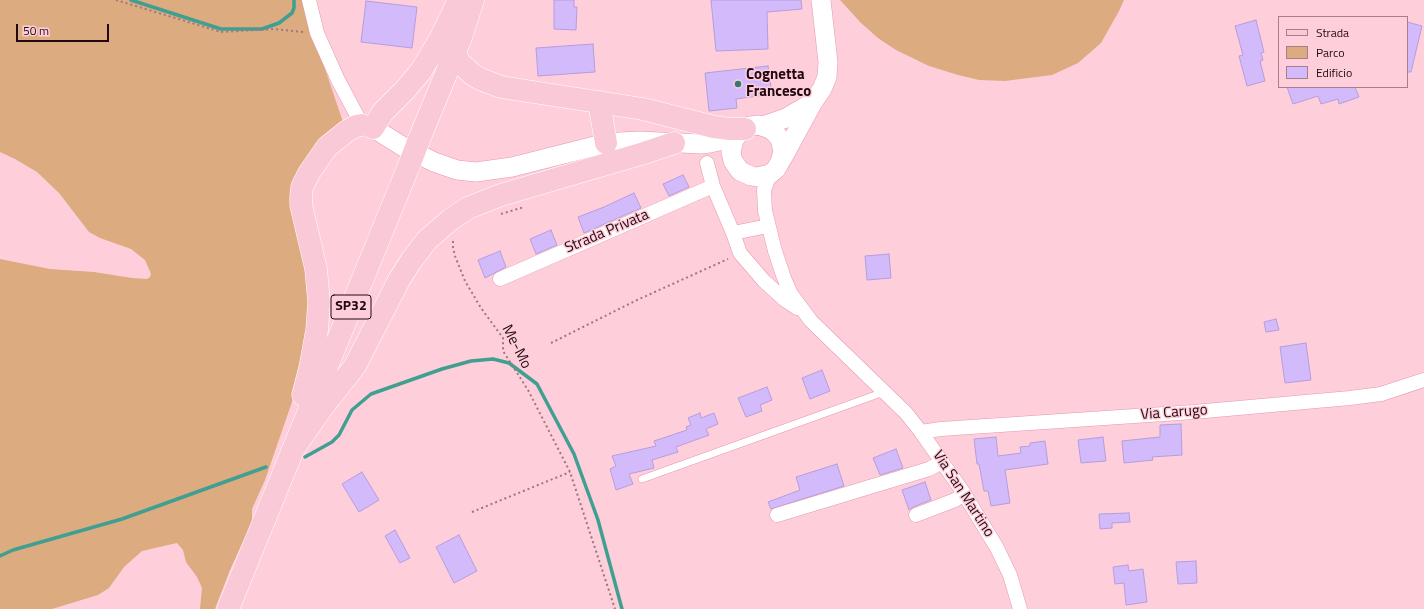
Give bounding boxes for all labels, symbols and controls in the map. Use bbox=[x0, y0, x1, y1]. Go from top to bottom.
scale bar bbox=[18, 16, 111, 42]
legend bbox=[1278, 16, 1408, 88]
text: 50 m bbox=[23, 21, 49, 40]
text: Strada bbox=[1316, 23, 1349, 42]
text: Parco bbox=[1316, 43, 1345, 62]
text: Edificio bbox=[1316, 63, 1352, 82]
place label: Cognetta Francesco bbox=[746, 66, 811, 101]
marker: Cognetta Francesco bbox=[733, 79, 743, 89]
street label: Strada Privata bbox=[562, 206, 652, 258]
road number: SP32 bbox=[331, 295, 371, 319]
street label: Me-Mo bbox=[497, 322, 535, 372]
street label: Via Carugo bbox=[1140, 402, 1208, 424]
street label: Via San Martino bbox=[928, 447, 998, 541]

